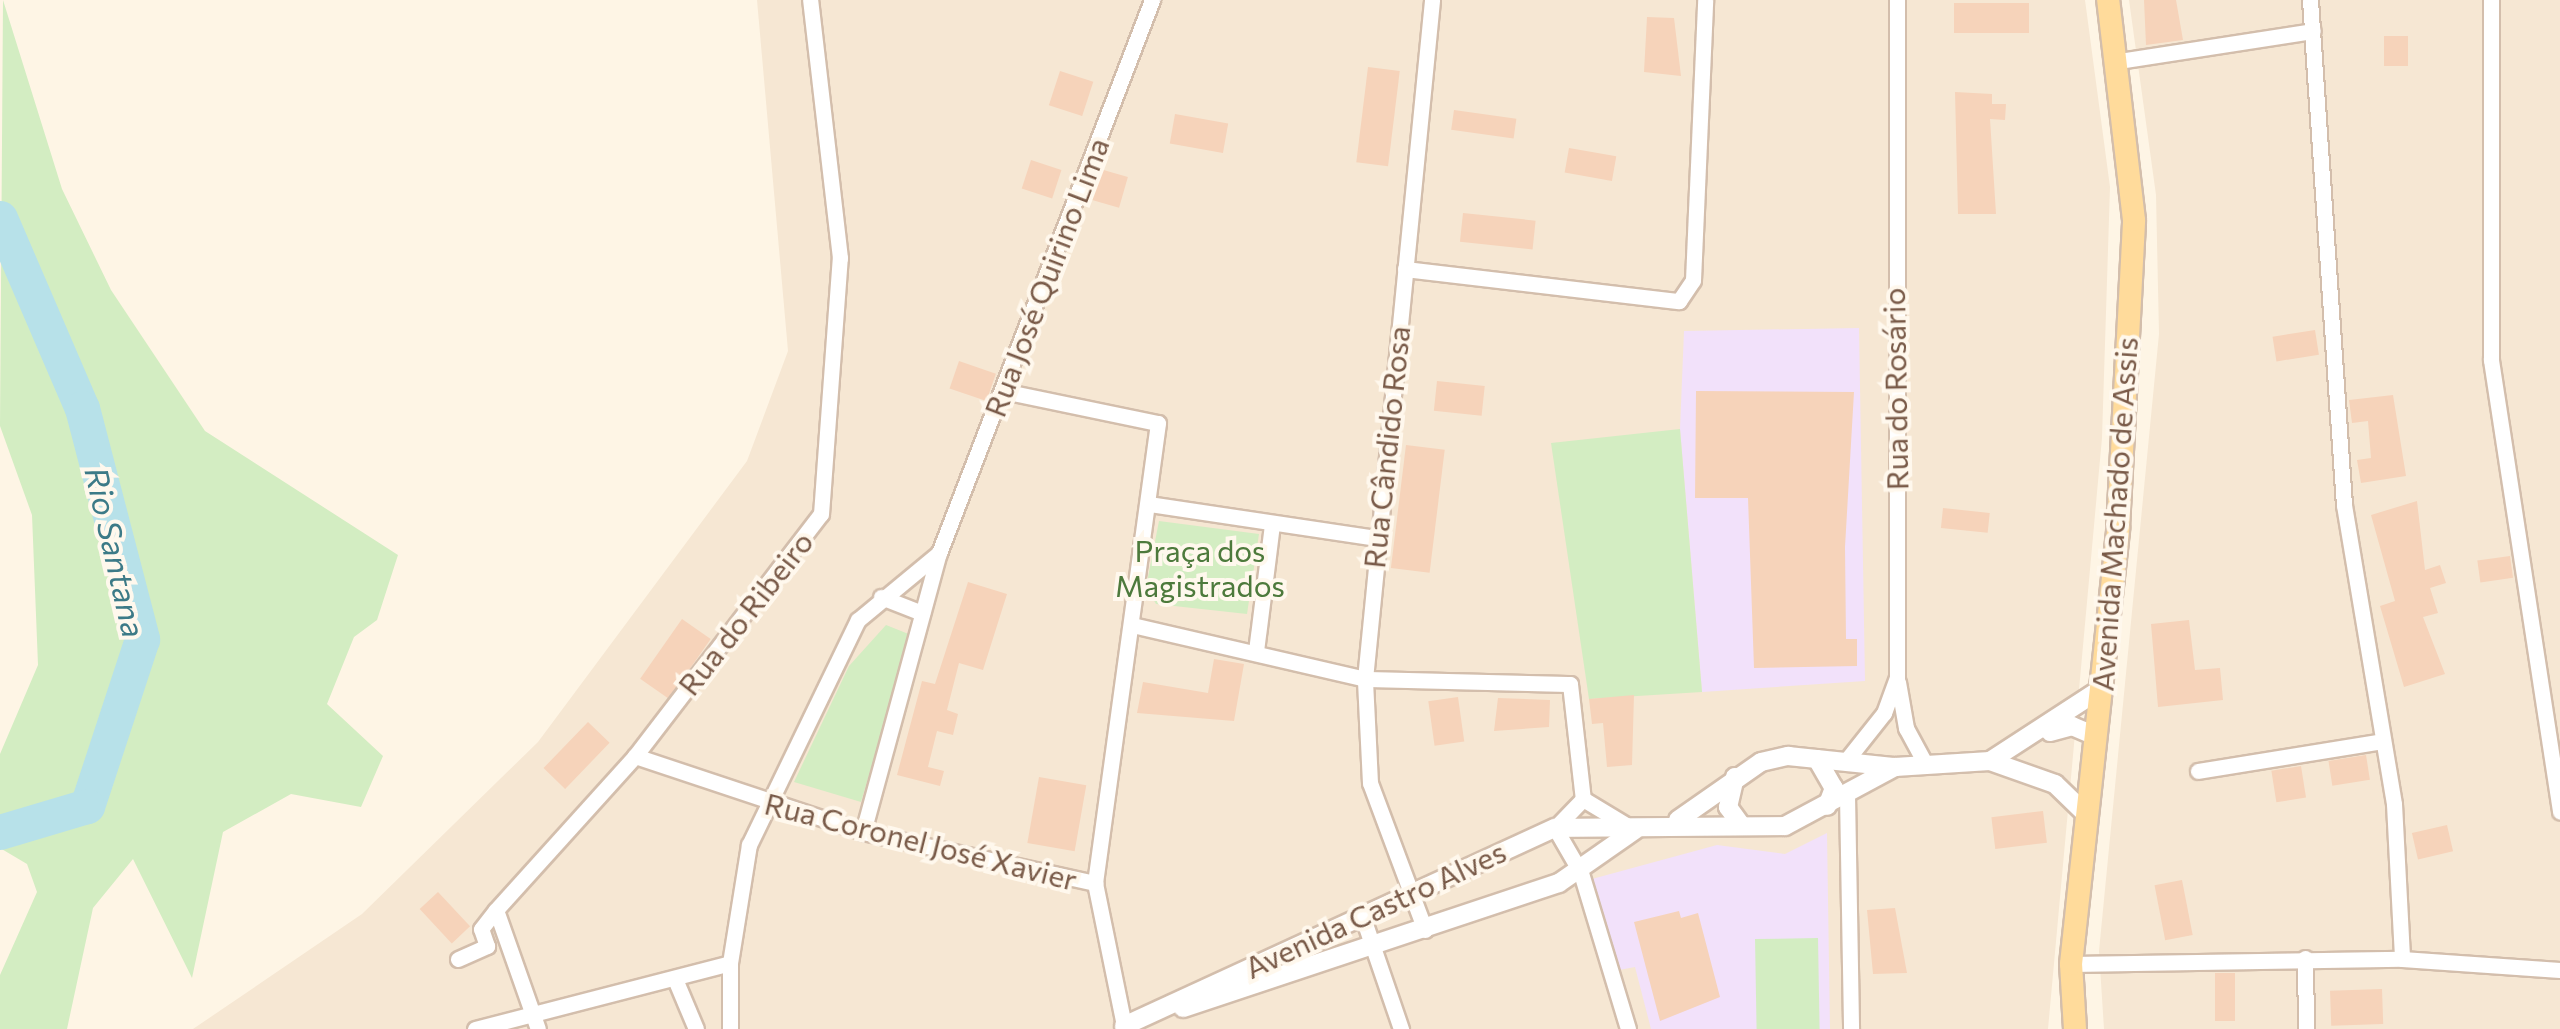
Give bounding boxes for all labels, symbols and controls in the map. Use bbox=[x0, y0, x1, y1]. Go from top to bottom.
street label: Rua José Quirino Lima bbox=[976, 132, 1116, 422]
street label: Rua do Rosário bbox=[1875, 287, 1915, 491]
street label: Rua Cândido Rosa bbox=[1355, 324, 1417, 570]
street label: Avenida Machado de Assis bbox=[2084, 336, 2144, 692]
water label: Rio Santana bbox=[78, 463, 154, 641]
street label: Rua do Ribeiro bbox=[670, 524, 820, 702]
park label: Praça dos Magistrados bbox=[1115, 532, 1285, 602]
street label: Rua Coronel José Xavier bbox=[761, 785, 1081, 897]
street label: Avenida Castro Alves bbox=[1239, 833, 1511, 985]

